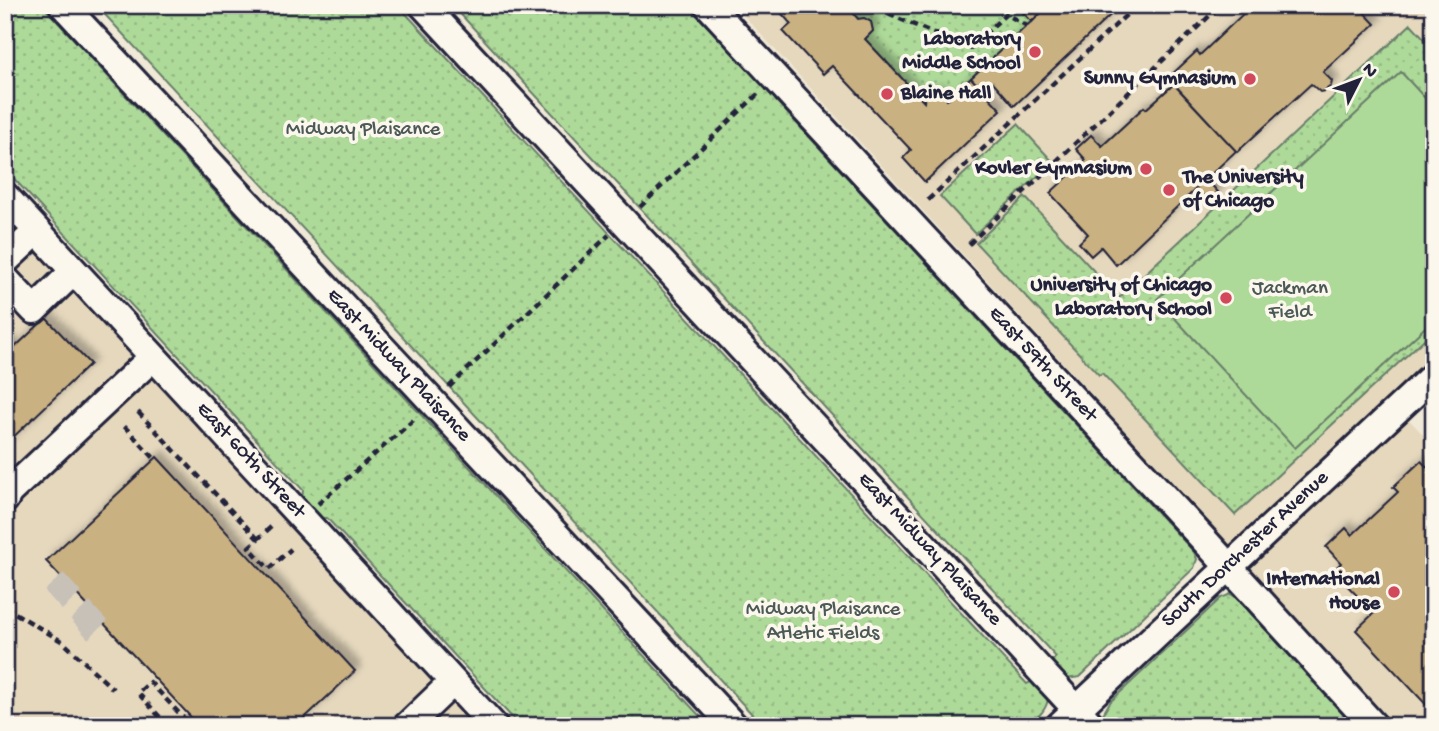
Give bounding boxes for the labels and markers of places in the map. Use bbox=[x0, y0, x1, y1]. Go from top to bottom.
place label: Laboratory Middle School bbox=[902, 28, 1022, 77]
marker: Laboratory Middle School bbox=[1027, 44, 1043, 60]
place label: Sunny Gymnasium bbox=[1084, 67, 1236, 92]
marker: Sunny Gymnasium bbox=[1242, 71, 1258, 87]
place label: Blaine Hall bbox=[900, 82, 992, 107]
marker: Blaine Hall bbox=[879, 86, 895, 102]
place label: Kovler Gymnasium bbox=[974, 157, 1132, 182]
marker: Kovler Gymnasium bbox=[1138, 161, 1154, 177]
place label: The University of Chicago bbox=[1181, 166, 1304, 215]
marker: The University of Chicago bbox=[1161, 182, 1177, 198]
place label: University of Chicago Laboratory School bbox=[1030, 274, 1212, 323]
marker: University of Chicago Laboratory School bbox=[1218, 290, 1234, 306]
place label: International House bbox=[1266, 568, 1381, 617]
marker: International House bbox=[1386, 584, 1402, 600]

